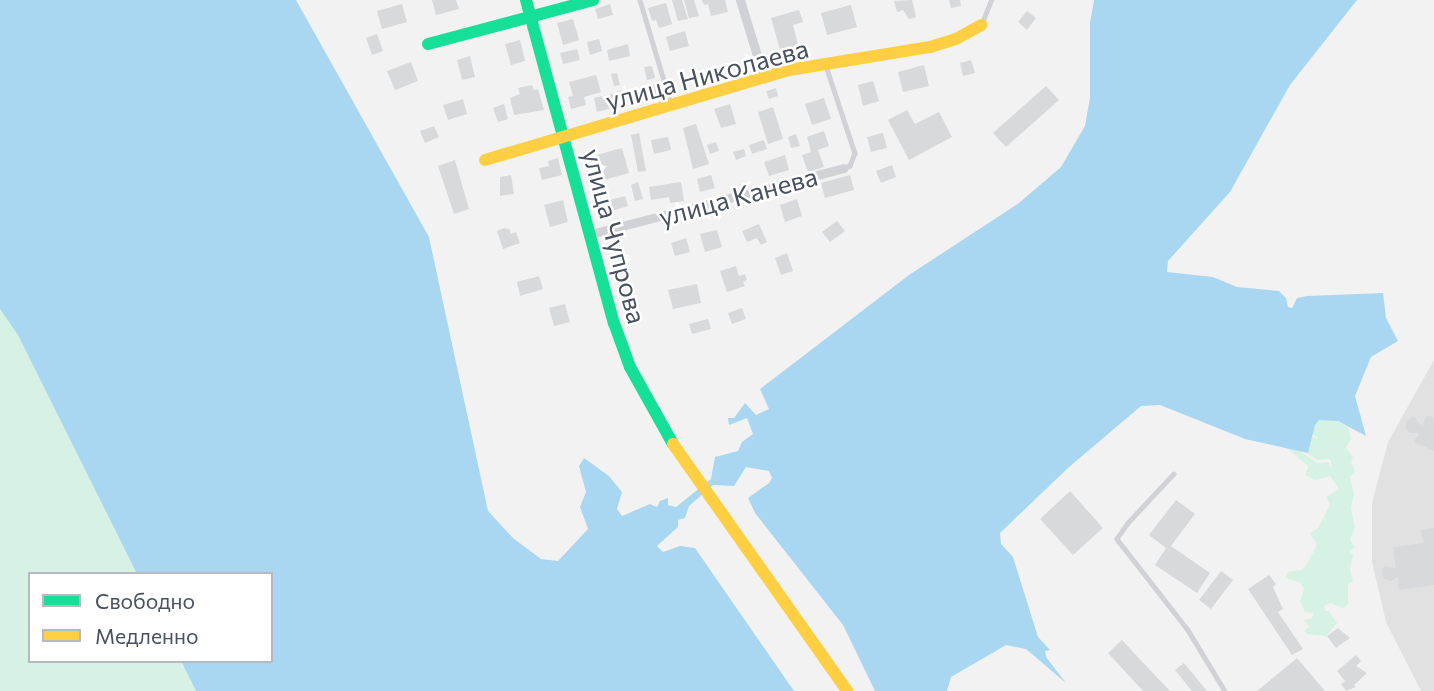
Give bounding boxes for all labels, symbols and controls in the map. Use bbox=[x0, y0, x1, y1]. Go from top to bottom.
street label: улица Николаева bbox=[602, 32, 812, 116]
street label: улица Чупрова bbox=[577, 145, 653, 327]
street label: улица Канева bbox=[655, 160, 821, 232]
legend bbox=[28, 572, 273, 663]
text: Свободно bbox=[95, 588, 195, 613]
text: Медленно bbox=[95, 623, 199, 648]

